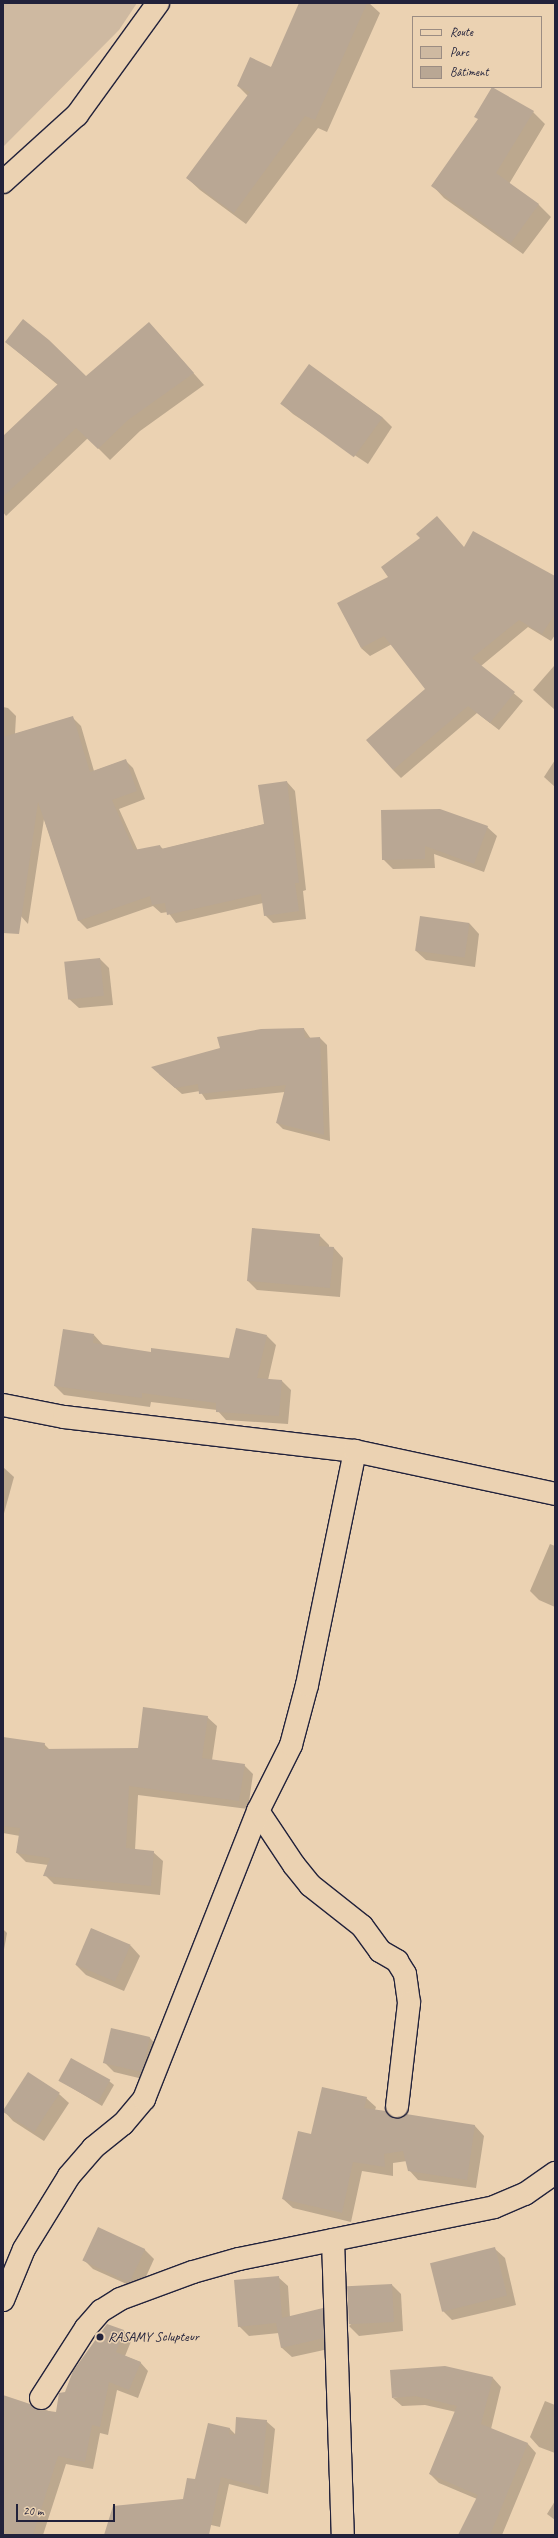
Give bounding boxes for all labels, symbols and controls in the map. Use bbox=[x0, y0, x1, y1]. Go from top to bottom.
legend bbox=[412, 16, 542, 88]
text: Route bbox=[450, 24, 473, 40]
text: Parc bbox=[450, 44, 469, 60]
text: Bâtiment bbox=[450, 64, 488, 80]
place label: RASAMY Sclupteur bbox=[108, 2329, 199, 2345]
marker: RASAMY Sclupteur bbox=[95, 2332, 105, 2342]
scale bar bbox=[18, 2496, 117, 2522]
text: 20 m bbox=[23, 2503, 43, 2519]

